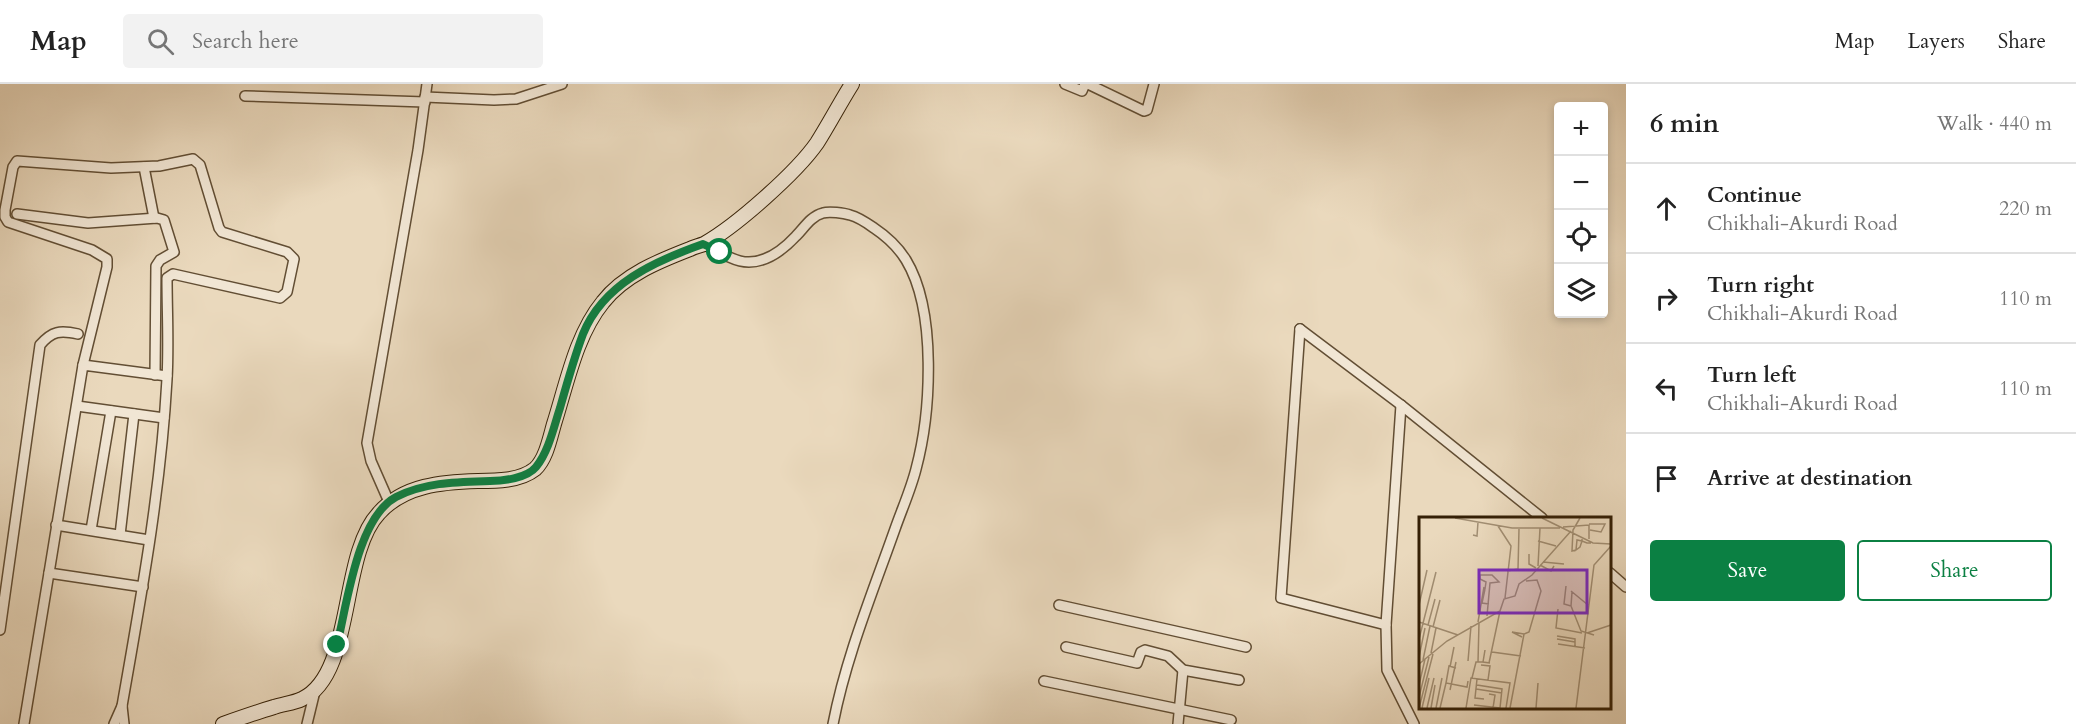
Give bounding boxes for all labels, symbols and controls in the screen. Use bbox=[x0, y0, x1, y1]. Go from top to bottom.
search box bbox=[123, 14, 543, 68]
text: Map bbox=[30, 22, 87, 60]
icon: search bbox=[144, 25, 177, 58]
text: Search here bbox=[192, 26, 299, 56]
text: Map bbox=[1835, 27, 1875, 56]
text: Layers bbox=[1908, 27, 1965, 56]
text: Share bbox=[1998, 27, 2046, 56]
map controls bbox=[1554, 102, 1608, 318]
button: + bbox=[1554, 102, 1608, 156]
text: 6 min bbox=[1650, 106, 1719, 141]
text: Walk · 440 m bbox=[1937, 110, 2052, 137]
button: − bbox=[1554, 156, 1608, 210]
text: Continue bbox=[1707, 180, 1802, 210]
icon: ahead bbox=[1650, 192, 1683, 225]
text: 220 m bbox=[1999, 195, 2052, 222]
button: locate bbox=[1554, 210, 1608, 264]
text: Chikhali-Akurdi Road bbox=[1707, 210, 1898, 237]
route start bbox=[706, 238, 732, 264]
button: layers bbox=[1554, 264, 1608, 318]
text: Turn right bbox=[1707, 270, 1814, 300]
icon: right bbox=[1650, 282, 1683, 315]
text: 110 m bbox=[1999, 285, 2052, 312]
text: Chikhali-Akurdi Road bbox=[1707, 300, 1898, 327]
text: Turn left bbox=[1707, 360, 1796, 390]
icon: left bbox=[1650, 372, 1683, 405]
text: 110 m bbox=[1999, 375, 2052, 402]
text: Chikhali-Akurdi Road bbox=[1707, 390, 1898, 417]
icon: arrive bbox=[1650, 462, 1683, 495]
text: Arrive at destination bbox=[1707, 463, 1912, 493]
inset map bbox=[1419, 517, 1611, 709]
button: Save bbox=[1650, 540, 1845, 601]
button: Share bbox=[1857, 540, 2052, 601]
route end bbox=[323, 631, 349, 657]

